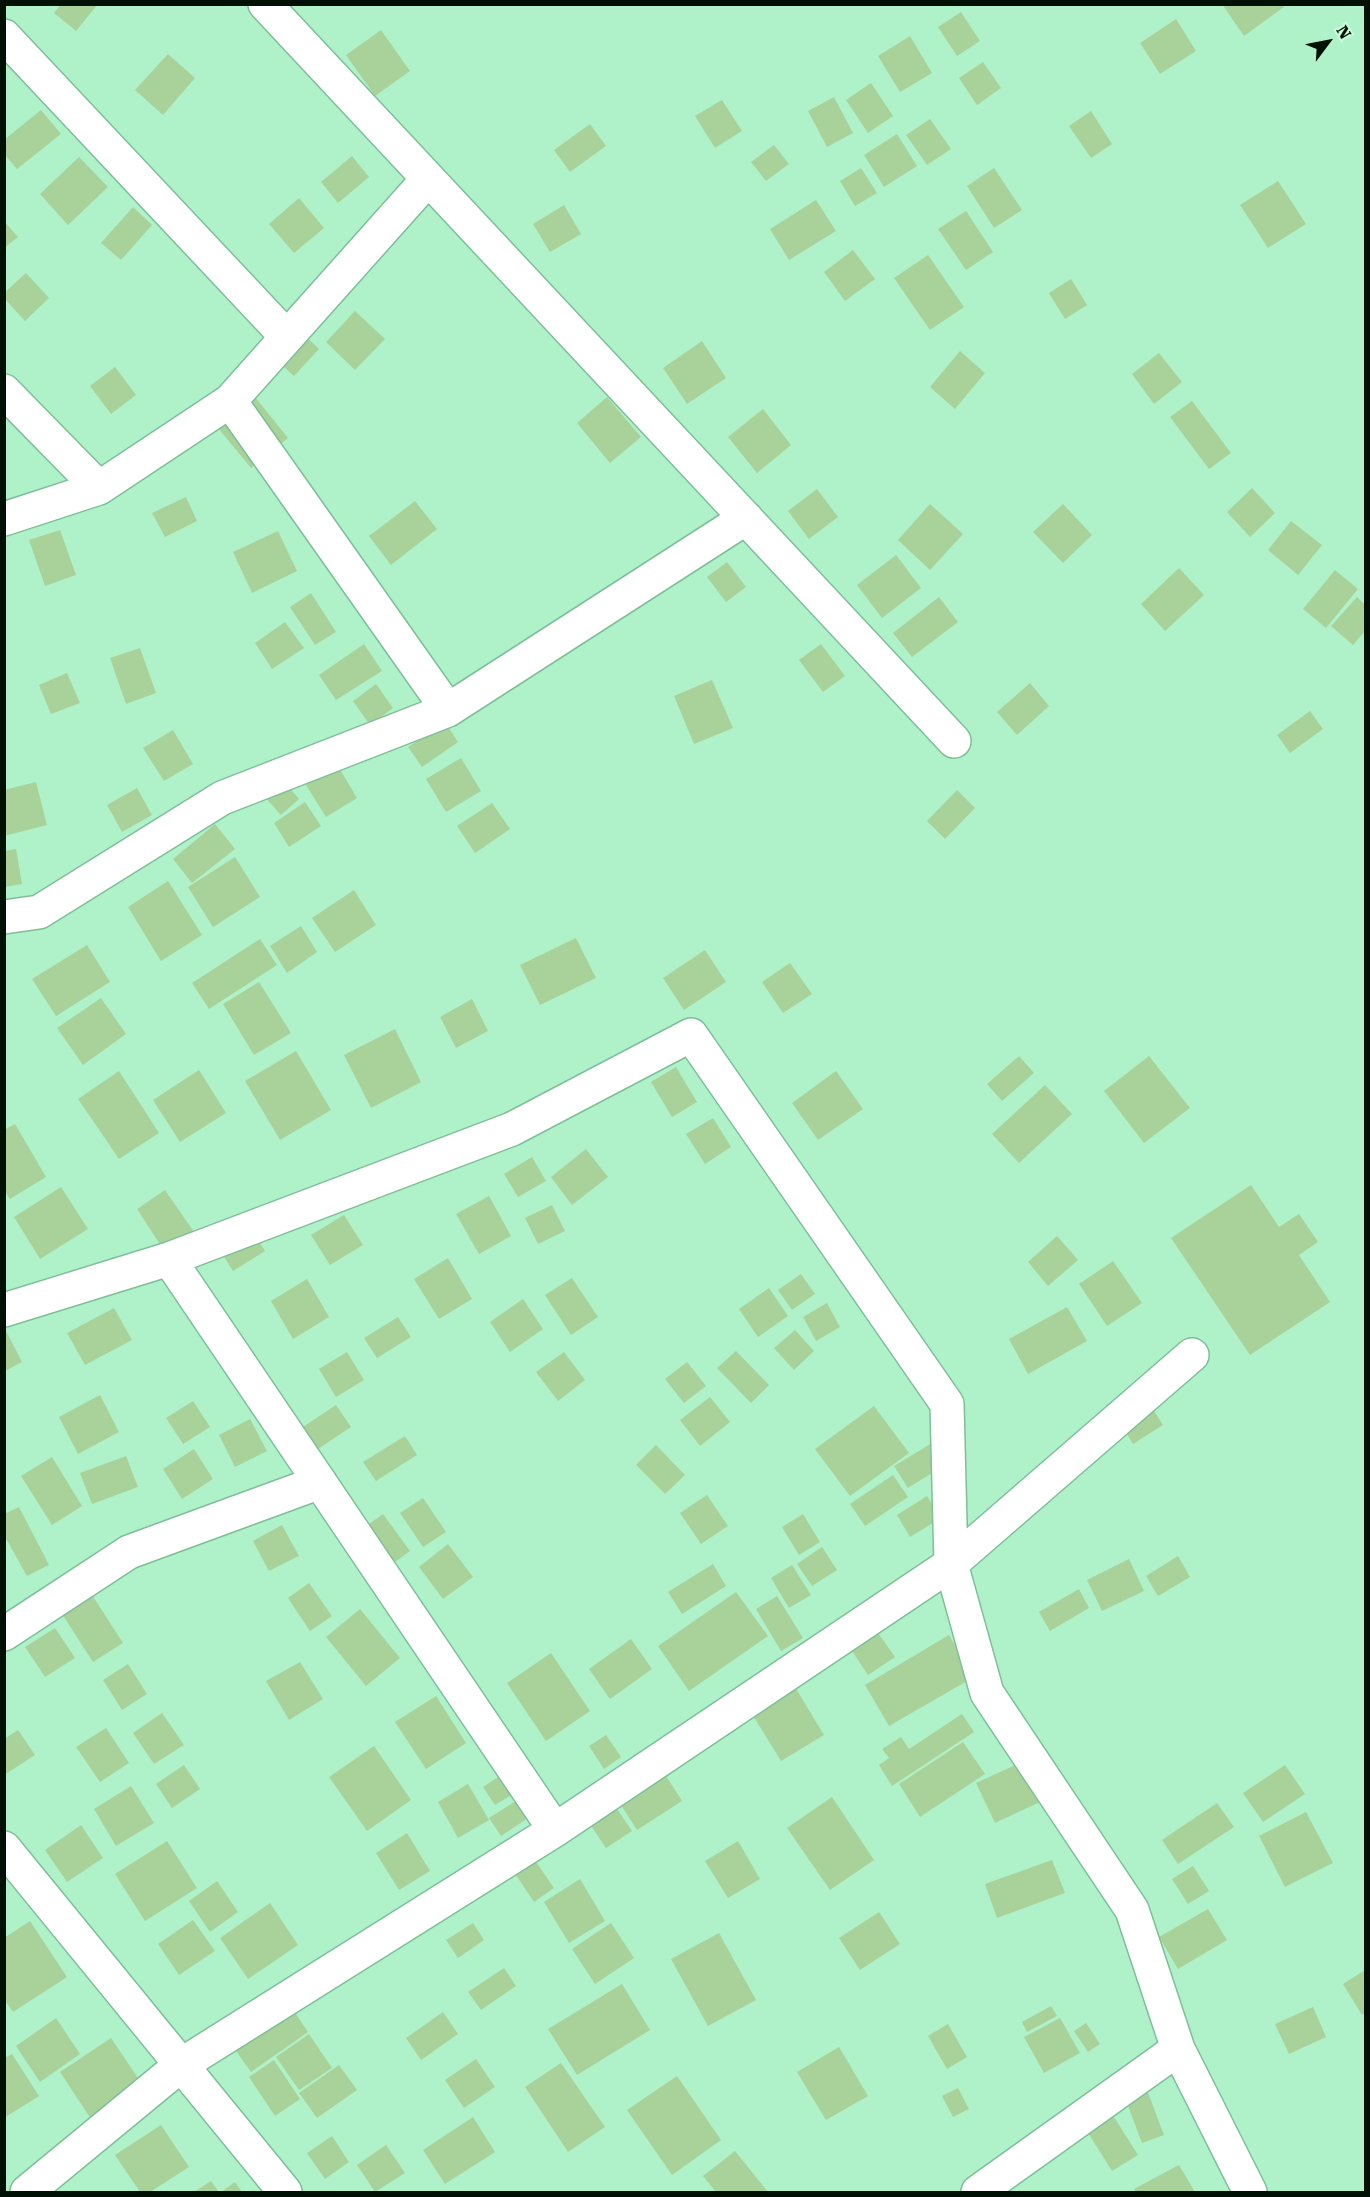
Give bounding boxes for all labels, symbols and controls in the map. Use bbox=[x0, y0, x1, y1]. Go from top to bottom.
north arrow bbox=[1298, 12, 1358, 72]
text: N bbox=[1332, 22, 1355, 42]

